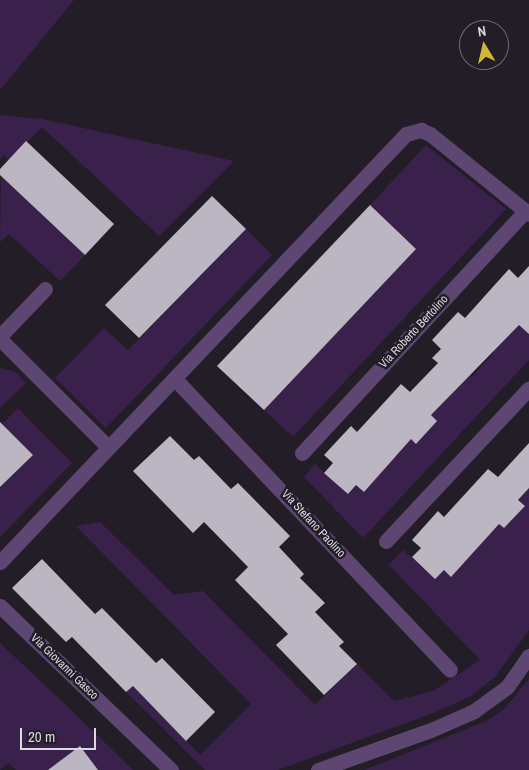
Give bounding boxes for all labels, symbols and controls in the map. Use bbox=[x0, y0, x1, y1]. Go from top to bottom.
north arrow bbox=[459, 20, 509, 70]
text: N bbox=[476, 22, 487, 41]
street label: Via Roberto Bertolino bbox=[377, 293, 451, 371]
street label: Via Stefano Paolino bbox=[278, 487, 348, 561]
street label: Via Giovanni Gasco bbox=[27, 631, 101, 703]
scale bar bbox=[22, 718, 99, 750]
text: 20 m bbox=[28, 726, 55, 747]

